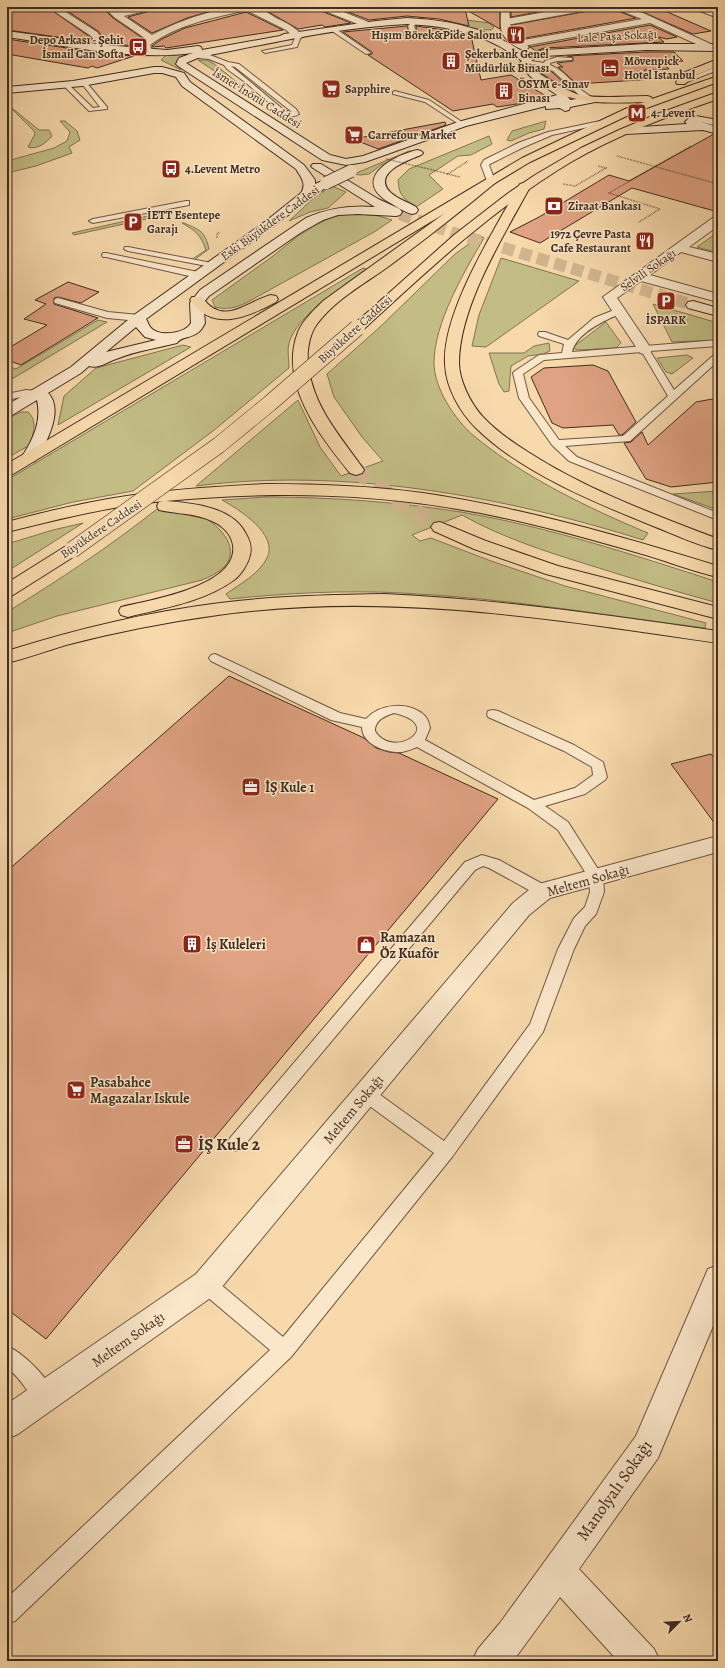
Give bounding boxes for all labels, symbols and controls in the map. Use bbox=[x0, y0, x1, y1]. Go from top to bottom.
restaurant icon: Hışım Börek&Pide Salonu bbox=[505, 24, 527, 46]
street label: Lale Paşa Sokağı bbox=[577, 26, 657, 46]
place label: Hışım Börek&Pide Salonu bbox=[371, 27, 502, 43]
place label: Depo Arkası - Şehit İsmail Can Softa bbox=[29, 32, 124, 62]
bus stop icon: Depo Arkası - Şehit İsmail Can Softa bbox=[127, 36, 149, 58]
place label: Şekerbank Genel Müdürlük Binası bbox=[465, 46, 550, 76]
building icon: Şekerbank Genel Müdürlük Binası bbox=[440, 50, 462, 72]
place label: Mövenpick Hotel Istanbul bbox=[624, 53, 696, 83]
hotel icon: Mövenpick Hotel Istanbul bbox=[599, 57, 621, 79]
street label: İsmet İnönü Caddesi bbox=[209, 64, 305, 132]
place label: ÖSYM e-Sınav Binası bbox=[518, 76, 590, 106]
supermarket icon: Sapphire bbox=[320, 78, 342, 100]
building icon: ÖSYM e-Sınav Binası bbox=[493, 80, 515, 102]
place label: Sapphire bbox=[345, 81, 391, 97]
metro station icon: 4. Levent bbox=[626, 102, 648, 124]
place label: 4. Levent bbox=[651, 105, 695, 121]
supermarket icon: Carrefour Market bbox=[343, 124, 365, 146]
place label: Carrefour Market bbox=[368, 127, 456, 143]
bus stop icon: 4.Levent Metro bbox=[160, 158, 182, 180]
place label: 4.Levent Metro bbox=[185, 161, 260, 177]
street label: Eski Büyükdere Caddesi bbox=[217, 182, 323, 264]
bank icon: Ziraat Bankası bbox=[543, 195, 565, 217]
place label: Ziraat Bankası bbox=[568, 198, 642, 214]
place label: İETT Esentepe Garajı bbox=[147, 207, 221, 237]
parking icon: İETT Esentepe Garajı bbox=[122, 211, 144, 233]
place label: 1972 Çevre Pasta Cafe Restaurant bbox=[550, 226, 631, 256]
restaurant icon: 1972 Çevre Pasta Cafe Restaurant bbox=[634, 230, 656, 252]
street label: Selvili Sokağı bbox=[617, 245, 679, 295]
parking icon: İSPARK bbox=[655, 290, 677, 312]
street label: Büyükdere Caddesi bbox=[314, 291, 396, 367]
place label: İSPARK bbox=[646, 312, 686, 328]
street label: Büyükdere Caddesi bbox=[57, 496, 145, 562]
office icon: İŞ Kule 1 bbox=[240, 776, 262, 798]
place label: İŞ Kule 1 bbox=[265, 778, 314, 797]
street label: Meltem Sokağı bbox=[545, 860, 632, 901]
place label: Ramazan Öz Kuaför bbox=[380, 928, 439, 963]
building icon: İş Kuleleri bbox=[181, 933, 203, 955]
shop icon: Ramazan Öz Kuaför bbox=[355, 934, 377, 956]
place label: İş Kuleleri bbox=[206, 935, 266, 954]
street label: Meltem Sokağı bbox=[319, 1071, 388, 1148]
place label: Pasabahce Magazalar Iskule bbox=[90, 1073, 190, 1108]
supermarket icon: Pasabahce Magazalar Iskule bbox=[65, 1079, 87, 1101]
office icon: İŞ Kule 2 bbox=[173, 1133, 195, 1155]
place label: İŞ Kule 2 bbox=[198, 1133, 260, 1156]
street label: Meltem Sokağı bbox=[88, 1307, 169, 1372]
street label: Manolyalı Sokağı bbox=[571, 1435, 658, 1545]
north arrow bbox=[659, 1602, 699, 1642]
text: N bbox=[679, 1611, 696, 1625]

